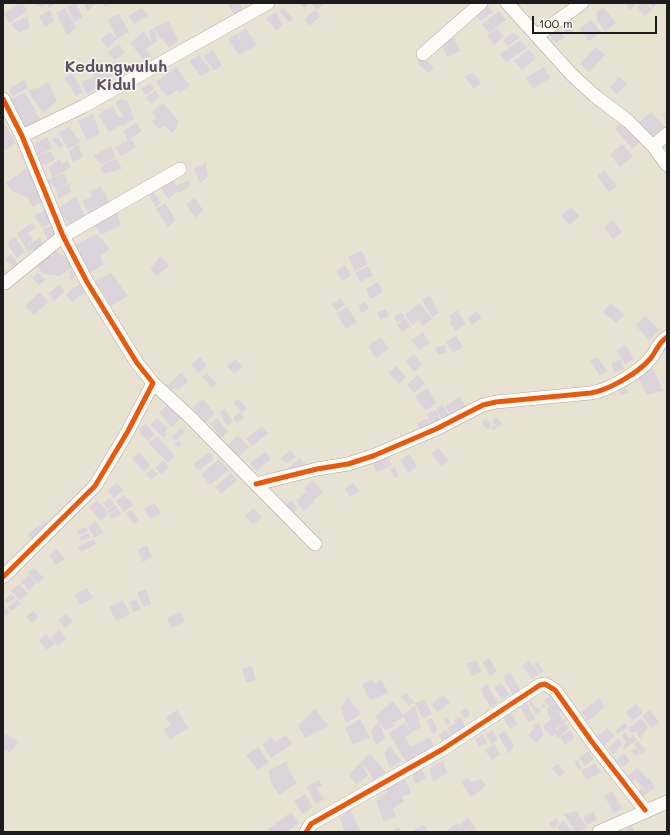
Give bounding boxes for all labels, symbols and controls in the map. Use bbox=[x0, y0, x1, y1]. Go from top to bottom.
scale bar bbox=[534, 8, 659, 34]
text: 100 m bbox=[539, 15, 573, 31]
district label: Kedungwuluh Kidul bbox=[65, 57, 167, 95]

